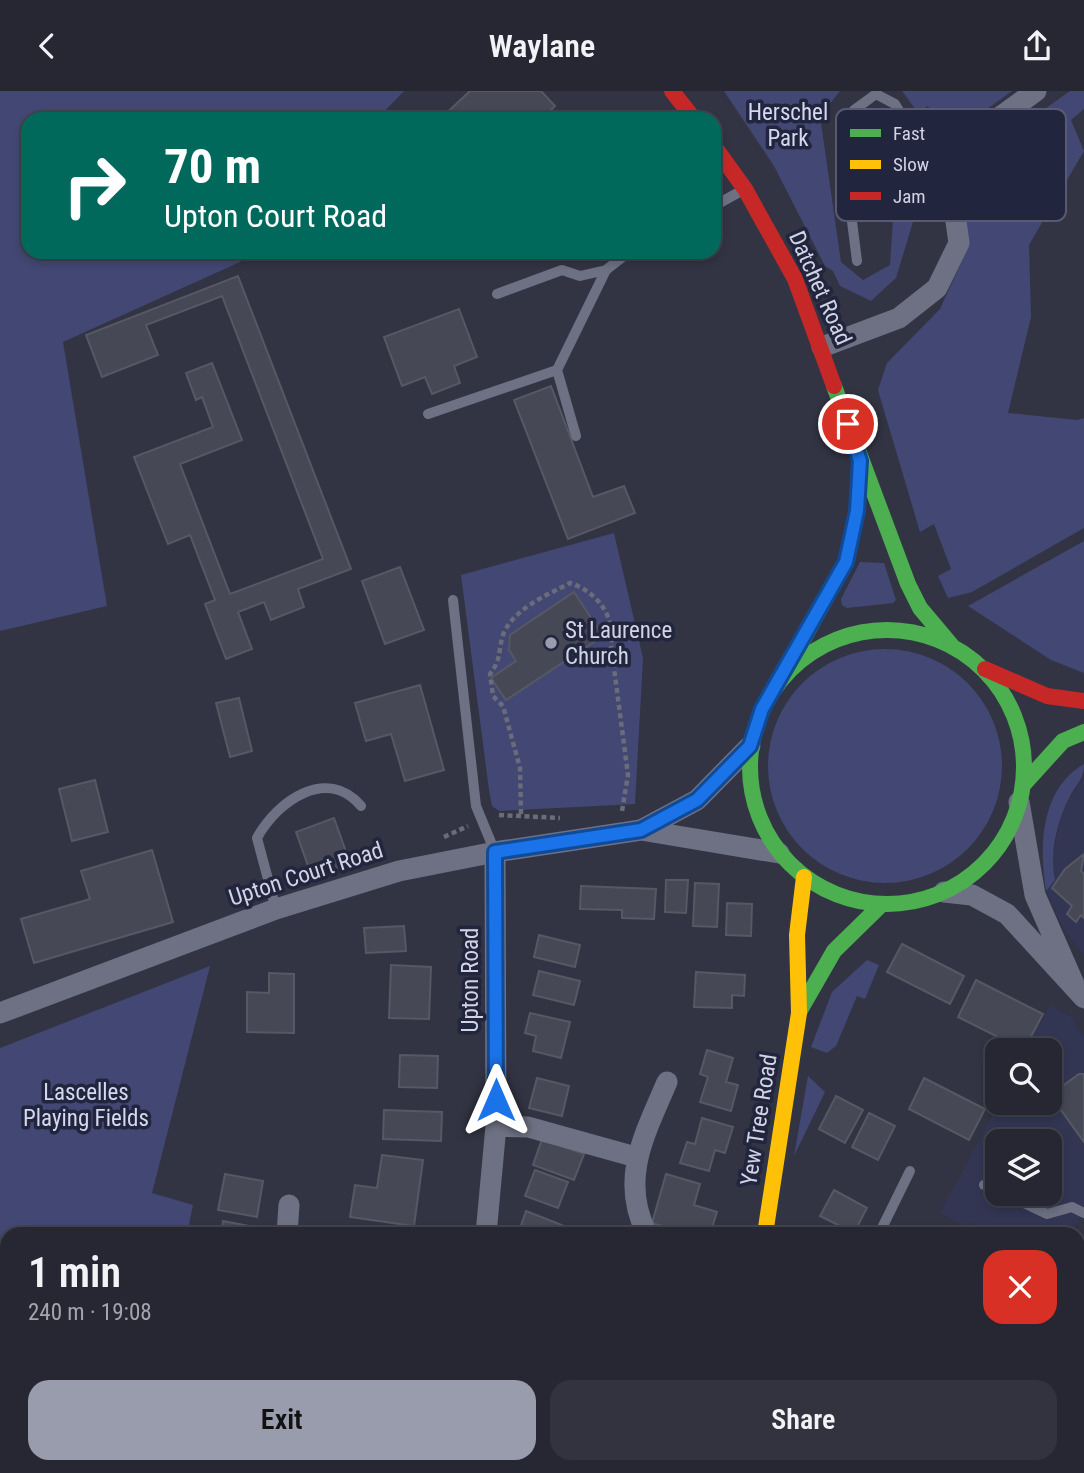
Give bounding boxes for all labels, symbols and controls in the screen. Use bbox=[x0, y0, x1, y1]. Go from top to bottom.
icon: back bbox=[28, 27, 66, 65]
text: Waylane bbox=[489, 27, 595, 65]
icon: share bbox=[1018, 27, 1056, 65]
park label: Herschel Park bbox=[748, 99, 828, 152]
legend bbox=[836, 109, 1066, 221]
text: Fast bbox=[893, 122, 925, 145]
text: 70 m bbox=[164, 138, 261, 195]
icon: right bbox=[49, 140, 140, 231]
text: Slow bbox=[893, 153, 929, 176]
text: Jam bbox=[893, 185, 926, 208]
text: Upton Court Road bbox=[164, 197, 387, 235]
street label: Datchet Road bbox=[783, 227, 857, 349]
pin bbox=[818, 394, 878, 454]
icon: arrive bbox=[829, 405, 867, 443]
place label: St Laurence Church bbox=[565, 617, 672, 670]
marker: St Laurence Church bbox=[543, 635, 559, 651]
street label: Upton Court Road bbox=[226, 836, 386, 912]
street label: Upton Road bbox=[457, 928, 484, 1032]
map controls bbox=[985, 1038, 1062, 1206]
button: search bbox=[985, 1038, 1062, 1115]
street label: Yew Tree Road bbox=[735, 1052, 783, 1188]
position arrow bbox=[459, 1063, 533, 1137]
park label: Lascelles Playing Fields bbox=[23, 1079, 149, 1132]
button: layers bbox=[985, 1129, 1062, 1206]
text: 1 min bbox=[28, 1248, 121, 1297]
button: close bbox=[983, 1250, 1057, 1324]
text: 240 m · 19:08 bbox=[28, 1299, 152, 1326]
button: Exit bbox=[28, 1380, 536, 1460]
button: Share bbox=[550, 1380, 1057, 1460]

